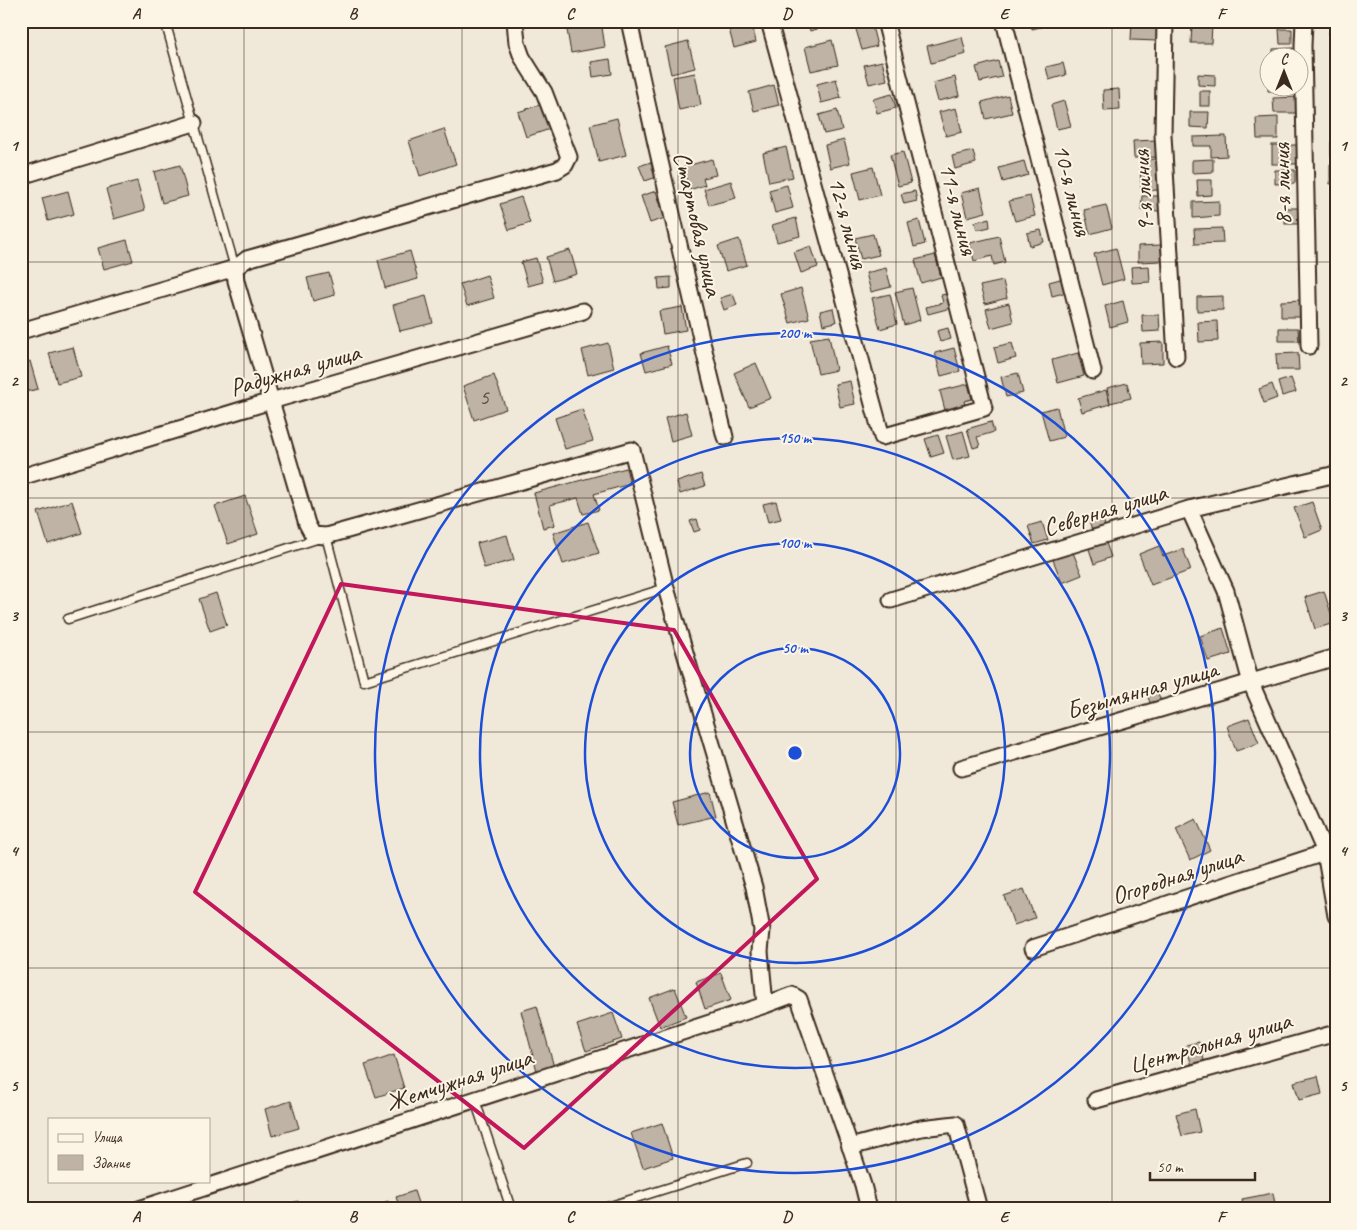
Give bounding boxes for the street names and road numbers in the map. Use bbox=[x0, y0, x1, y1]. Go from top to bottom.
street label: 10-я линия bbox=[1045, 141, 1099, 240]
street label: 8-я линия bbox=[1265, 142, 1299, 225]
street label: 9-я линия bbox=[1125, 148, 1161, 233]
street label: Стартовая улица bbox=[666, 149, 731, 301]
street label: 11-я линия bbox=[931, 160, 985, 259]
street label: 12-я линия bbox=[820, 174, 876, 273]
street label: Радужная улица bbox=[226, 336, 366, 404]
street label: Северная улица bbox=[1039, 475, 1173, 544]
street label: Безымянная улица bbox=[1063, 652, 1224, 728]
street label: Огородная улица bbox=[1108, 839, 1248, 912]
street label: Центральная улица bbox=[1125, 1004, 1297, 1081]
street label: Жемчужная улица bbox=[382, 1041, 538, 1119]

